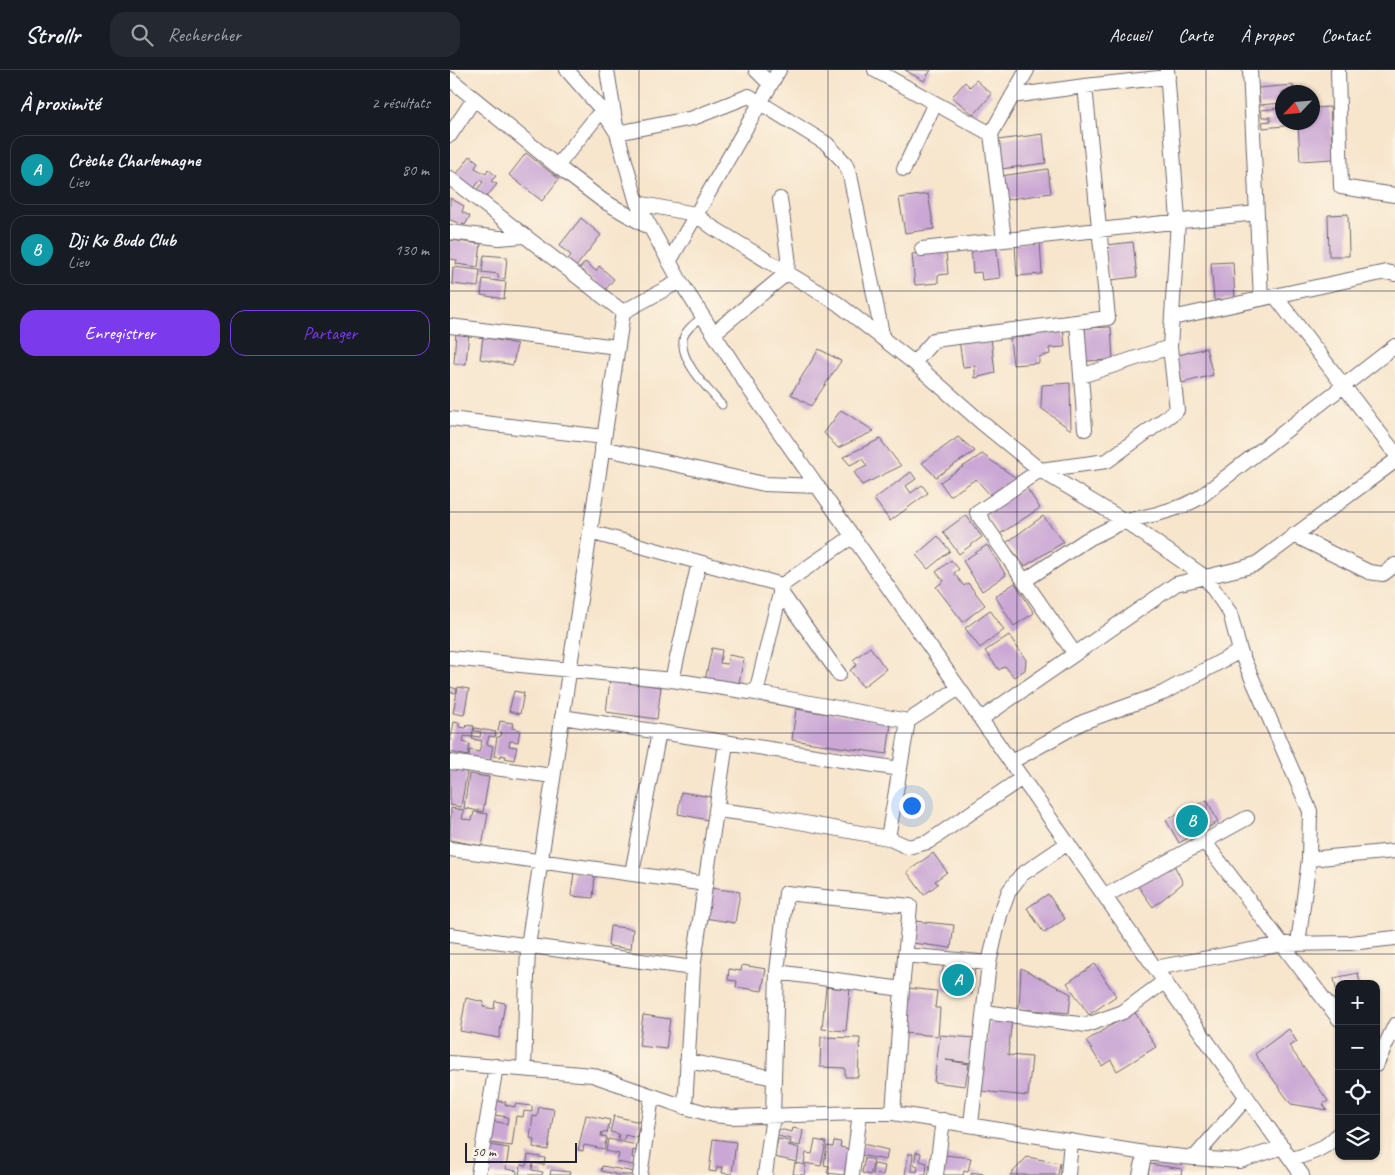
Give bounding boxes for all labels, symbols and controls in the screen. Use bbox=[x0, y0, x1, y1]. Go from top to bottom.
search box bbox=[110, 12, 460, 57]
text: Strollr bbox=[25, 20, 80, 50]
icon: search bbox=[128, 21, 156, 49]
text: Rechercher bbox=[168, 23, 241, 47]
text: Accueil bbox=[1110, 24, 1150, 46]
text: Carte bbox=[1178, 24, 1213, 46]
text: À propos bbox=[1241, 24, 1293, 46]
text: Contact bbox=[1321, 24, 1370, 46]
north arrow bbox=[1275, 85, 1320, 130]
text: À proximité bbox=[20, 90, 100, 116]
text: 2 résultats bbox=[371, 93, 430, 113]
text: Crèche Charlemagne bbox=[68, 148, 200, 172]
text: A bbox=[33, 160, 41, 180]
text: 80 m bbox=[402, 160, 429, 180]
text: Lieu bbox=[68, 172, 89, 192]
text: Dji Ko Budo Club bbox=[68, 228, 176, 252]
text: B bbox=[33, 240, 41, 260]
text: 130 m bbox=[395, 240, 429, 260]
text: Lieu bbox=[68, 252, 89, 272]
button: Enregistrer bbox=[20, 310, 220, 356]
button: Partager bbox=[230, 310, 430, 356]
your location bbox=[899, 793, 925, 819]
pin: B bbox=[1176, 802, 1208, 840]
pin: A bbox=[942, 961, 974, 999]
map controls bbox=[1335, 980, 1380, 1160]
button: + bbox=[1335, 980, 1380, 1025]
button: − bbox=[1335, 1025, 1380, 1070]
button: locate bbox=[1335, 1070, 1380, 1115]
button: layers bbox=[1335, 1115, 1380, 1160]
scale bar bbox=[465, 1140, 578, 1163]
text: 50 m bbox=[472, 1143, 496, 1160]

